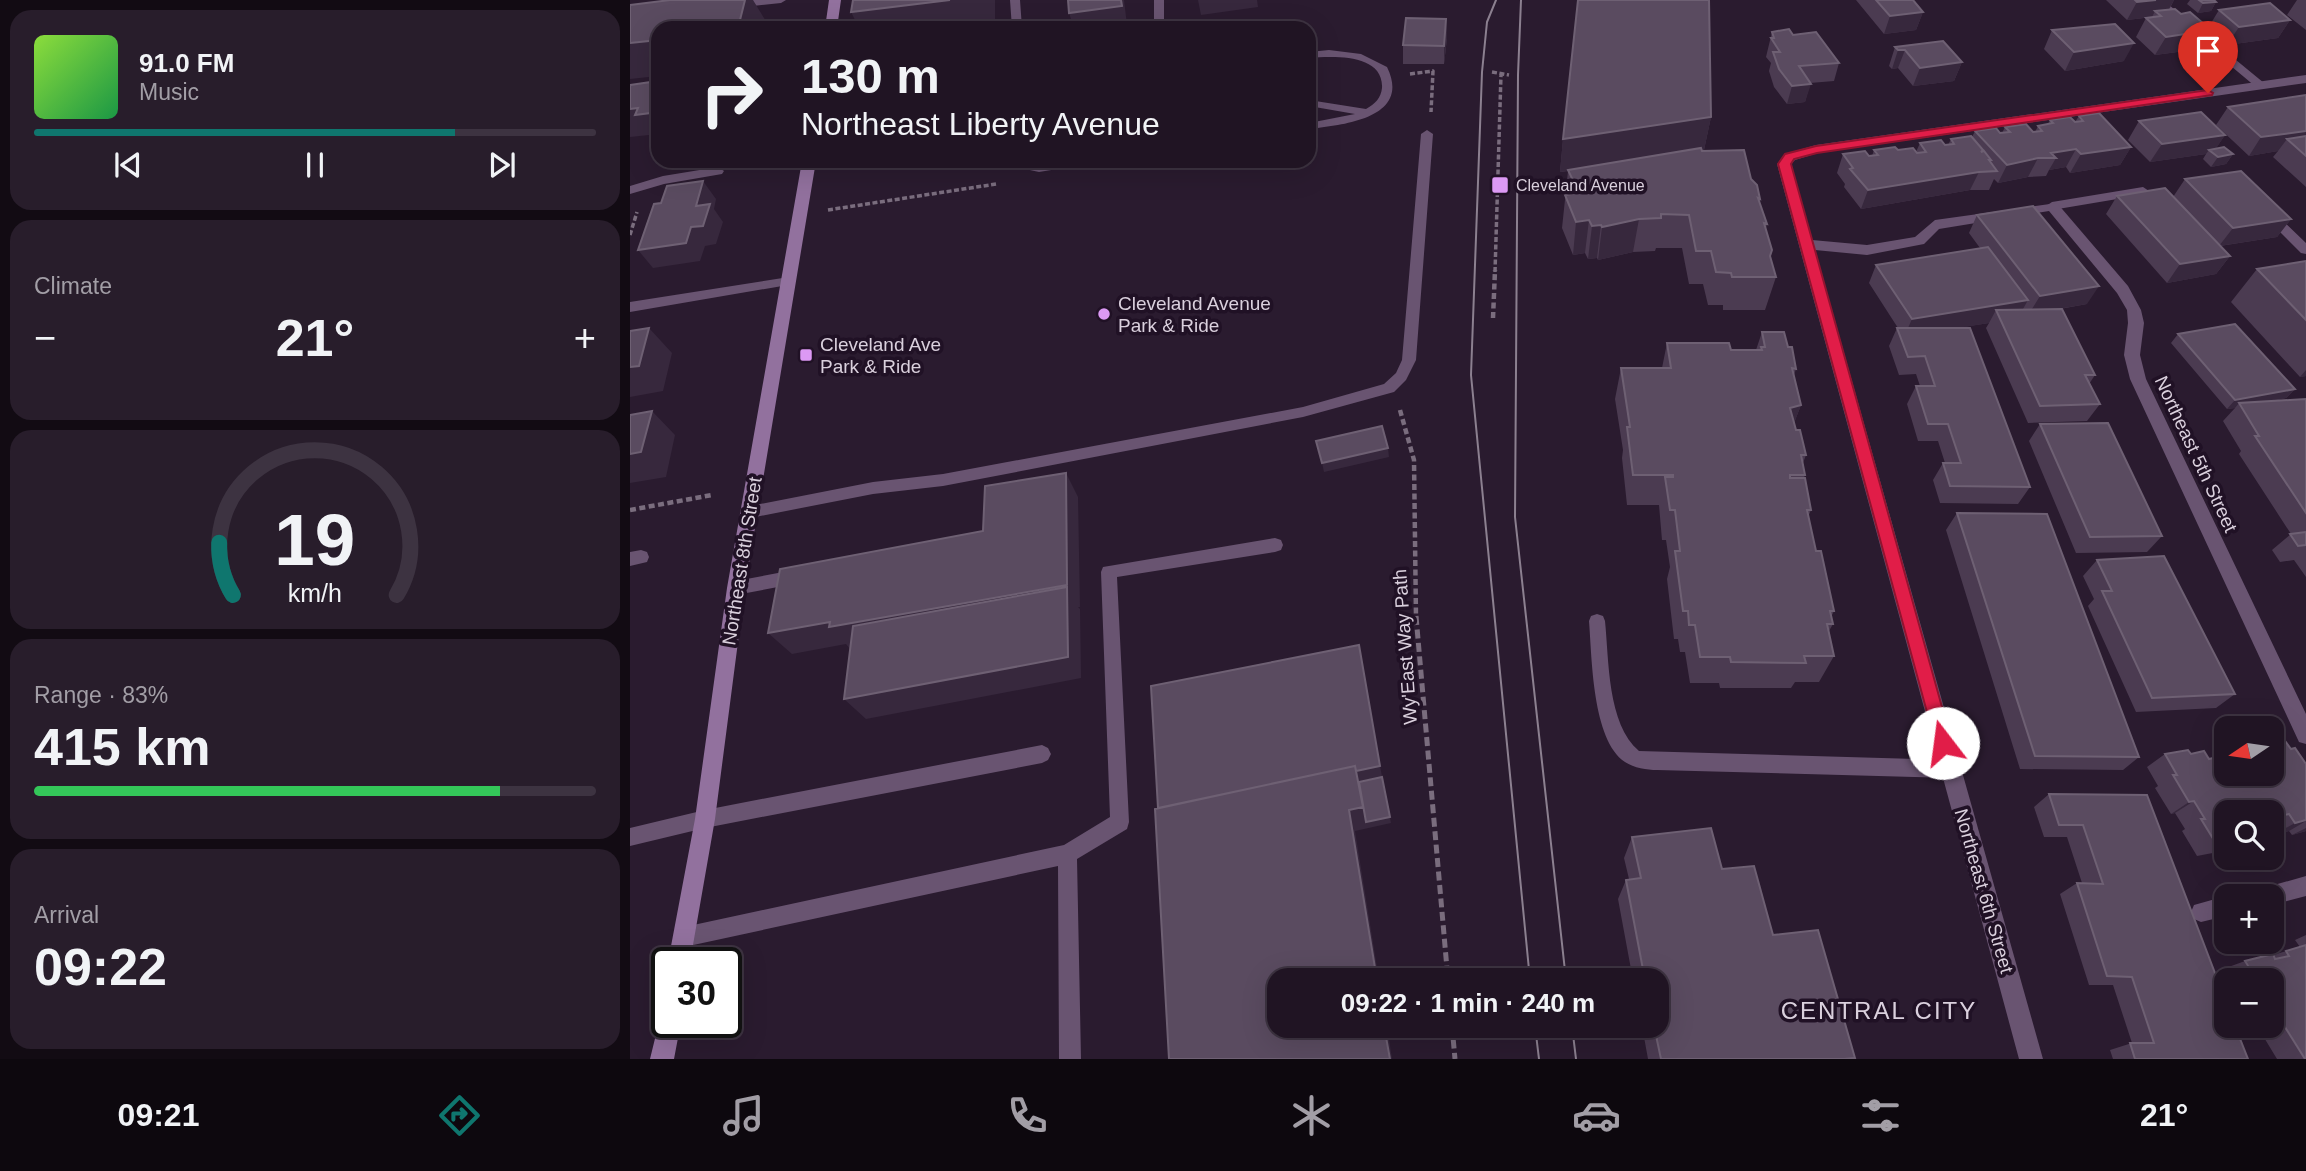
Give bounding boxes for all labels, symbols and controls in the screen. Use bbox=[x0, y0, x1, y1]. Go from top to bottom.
pin bbox=[2178, 21, 2238, 93]
icon: arrive bbox=[2189, 32, 2227, 70]
text: 91.0 FM bbox=[139, 48, 234, 78]
icon: right bbox=[686, 49, 777, 140]
text: 130 m bbox=[801, 49, 940, 103]
text: Music bbox=[139, 79, 199, 105]
text: Northeast Liberty Avenue bbox=[801, 106, 1160, 142]
icon: previous bbox=[109, 146, 147, 184]
icon: pause bbox=[296, 146, 334, 184]
icon: next bbox=[483, 146, 521, 184]
marker: Cleveland Avenue bbox=[1490, 175, 1510, 195]
place label: Cleveland Avenue bbox=[1516, 177, 1645, 194]
text: Climate bbox=[34, 273, 112, 299]
place label: Cleveland Avenue Park & Ride bbox=[1118, 293, 1271, 336]
marker: Cleveland Avenue Park & Ride bbox=[1096, 306, 1112, 322]
text: 21° bbox=[276, 309, 354, 367]
text: − bbox=[34, 317, 56, 359]
text: + bbox=[574, 317, 596, 359]
place label: Cleveland Ave Park & Ride bbox=[820, 334, 941, 377]
marker: Cleveland Ave Park & Ride bbox=[798, 347, 814, 363]
street label: Northeast 5th Street bbox=[2151, 373, 2242, 536]
street label: Northeast 8th Street bbox=[718, 475, 766, 647]
text: 19 bbox=[275, 500, 355, 581]
street label: Wy'East Way Path bbox=[1389, 569, 1421, 725]
text: km/h bbox=[288, 579, 342, 607]
text: Range · 83% bbox=[34, 682, 168, 708]
position arrow bbox=[1906, 706, 1980, 780]
north arrow bbox=[2214, 716, 2284, 786]
map controls bbox=[2214, 716, 2284, 1038]
text: 415 km bbox=[34, 718, 210, 776]
button: search bbox=[2214, 800, 2284, 870]
street label: Northeast 6th Street bbox=[1950, 806, 2018, 976]
button: + bbox=[2214, 884, 2284, 954]
text: Arrival bbox=[34, 902, 99, 928]
text: 09:22 bbox=[34, 938, 167, 996]
speed limit sign: 30 bbox=[651, 947, 742, 1038]
button: − bbox=[2214, 968, 2284, 1038]
text: 09:22 · 1 min · 240 m bbox=[1341, 988, 1595, 1018]
district label: CENTRAL CITY bbox=[1781, 997, 1977, 1024]
icon: directions bbox=[435, 1091, 484, 1140]
icon: music bbox=[719, 1091, 768, 1140]
icon: phone bbox=[1003, 1091, 1052, 1140]
icon: climate bbox=[1287, 1091, 1336, 1140]
icon: car bbox=[1572, 1091, 1621, 1140]
icon: filters bbox=[1856, 1091, 1905, 1140]
text: 09:21 bbox=[118, 1097, 199, 1133]
text: 21° bbox=[2140, 1097, 2188, 1133]

